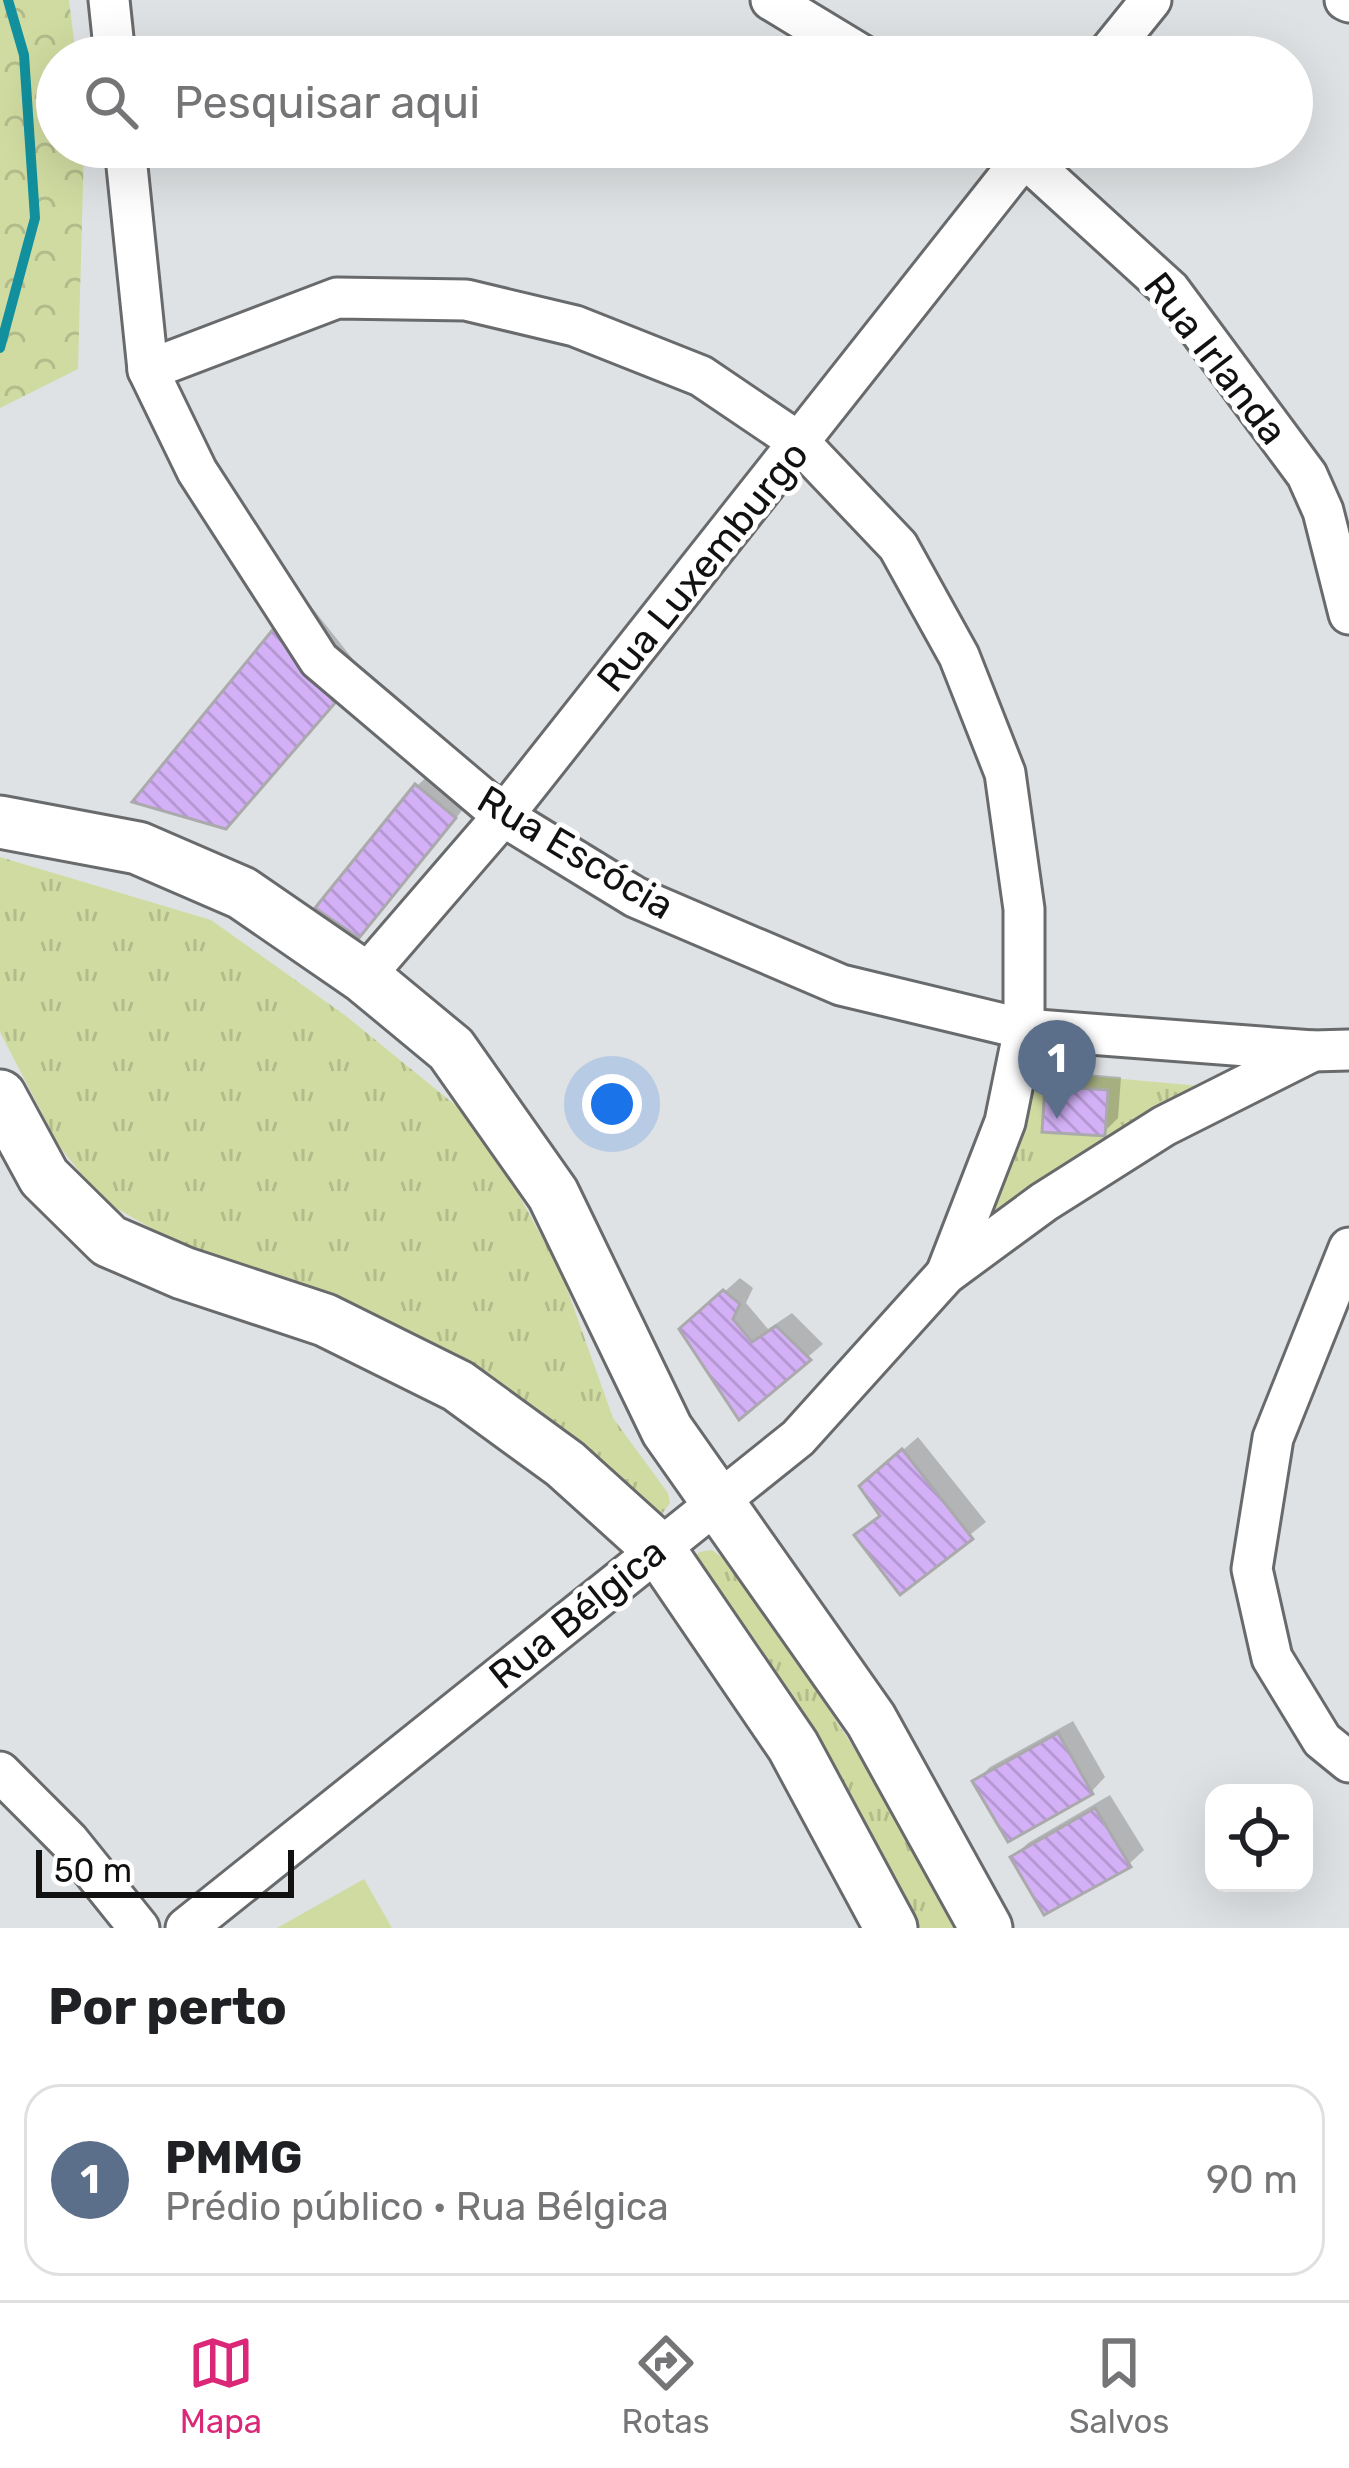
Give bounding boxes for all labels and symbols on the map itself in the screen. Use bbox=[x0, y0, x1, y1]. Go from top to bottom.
street label: Rua Irlanda bbox=[1134, 264, 1296, 454]
street label: Rua Luxemburgo bbox=[588, 432, 818, 701]
street label: Rua Escócia bbox=[469, 776, 682, 929]
pin: 1 bbox=[1018, 1020, 1096, 1119]
your location bbox=[582, 1074, 642, 1134]
street label: Rua Bélgica bbox=[480, 1529, 675, 1699]
scale bar bbox=[36, 1844, 294, 1897]

